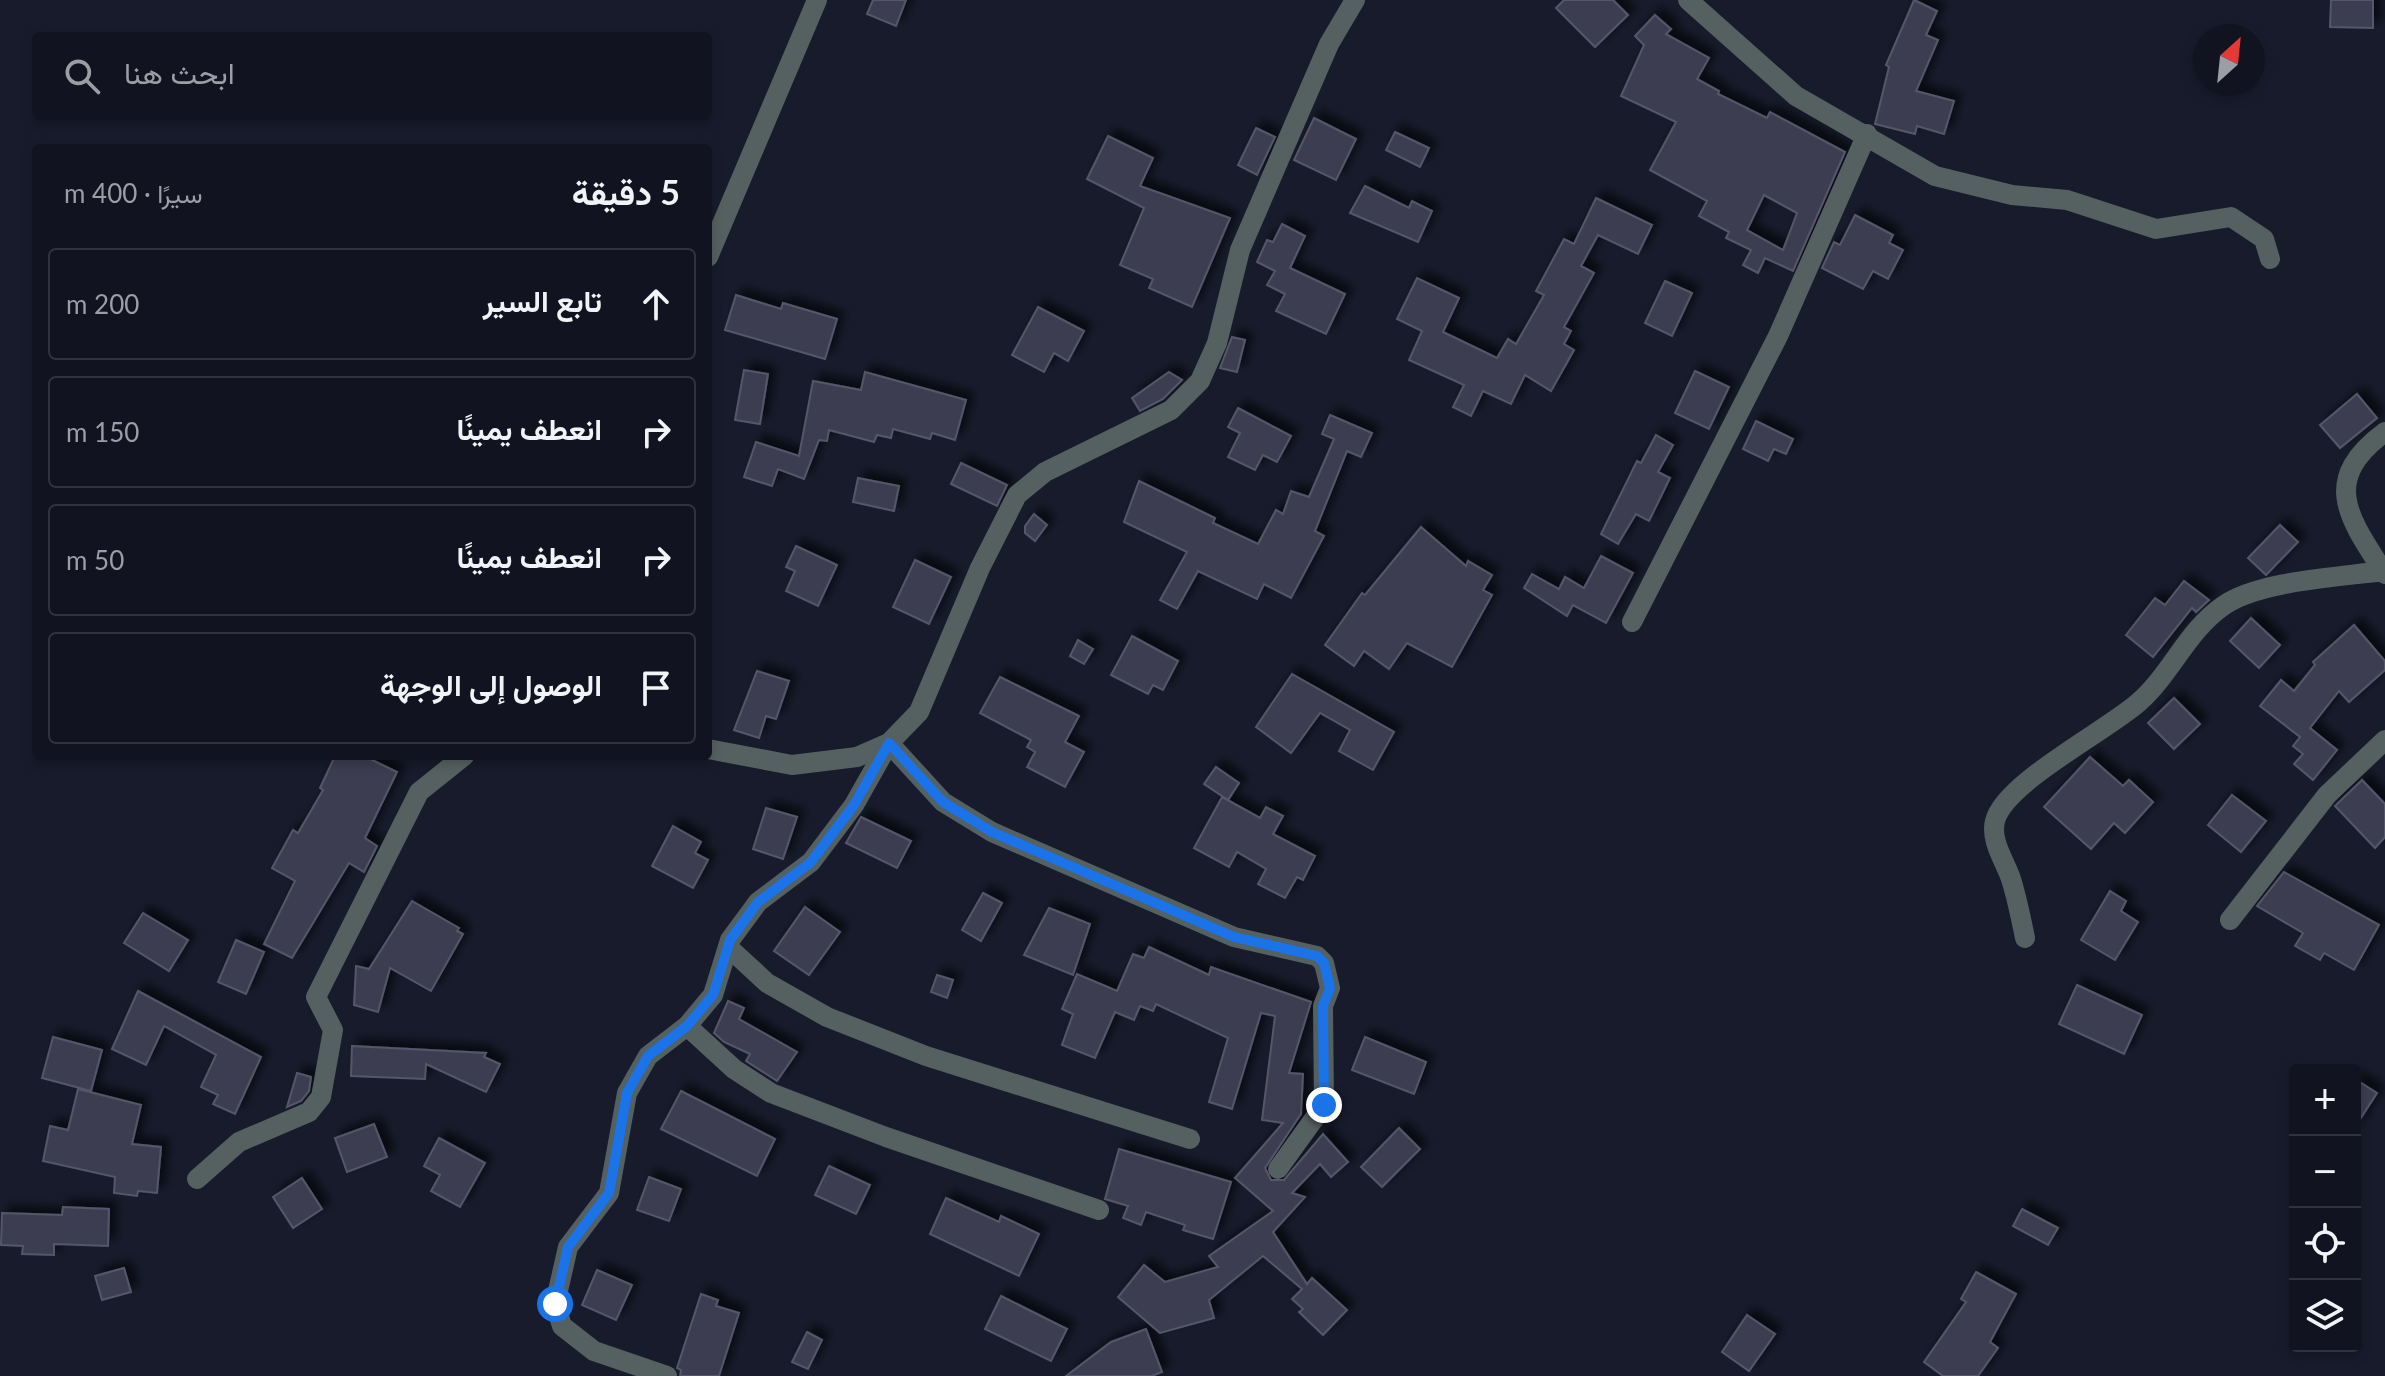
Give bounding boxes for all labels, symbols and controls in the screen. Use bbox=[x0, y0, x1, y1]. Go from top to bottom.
north arrow bbox=[2193, 24, 2265, 96]
search box bbox=[32, 32, 712, 120]
icon: search bbox=[60, 54, 104, 98]
text: ابحث هنا bbox=[124, 54, 235, 90]
text: 5 دقيقة bbox=[572, 171, 680, 212]
text: سيرًا · 400 m bbox=[64, 177, 203, 209]
text: تابع السير bbox=[483, 282, 602, 318]
icon: ahead bbox=[634, 282, 678, 326]
text: 200 m bbox=[66, 288, 139, 320]
text: انعطف يمينًا bbox=[456, 410, 602, 446]
icon: right bbox=[634, 410, 678, 454]
text: 150 m bbox=[66, 416, 139, 448]
text: انعطف يمينًا bbox=[456, 538, 602, 574]
icon: right bbox=[634, 538, 678, 582]
text: 50 m bbox=[66, 544, 124, 576]
text: الوصول إلى الوجهة bbox=[380, 666, 602, 702]
icon: arrive bbox=[634, 666, 678, 710]
map controls bbox=[2289, 1064, 2361, 1352]
button: + bbox=[2289, 1064, 2361, 1136]
route end bbox=[1306, 1087, 1342, 1123]
button: − bbox=[2289, 1136, 2361, 1208]
button: locate bbox=[2289, 1208, 2361, 1280]
button: layers bbox=[2289, 1280, 2361, 1352]
route start bbox=[537, 1286, 573, 1322]

